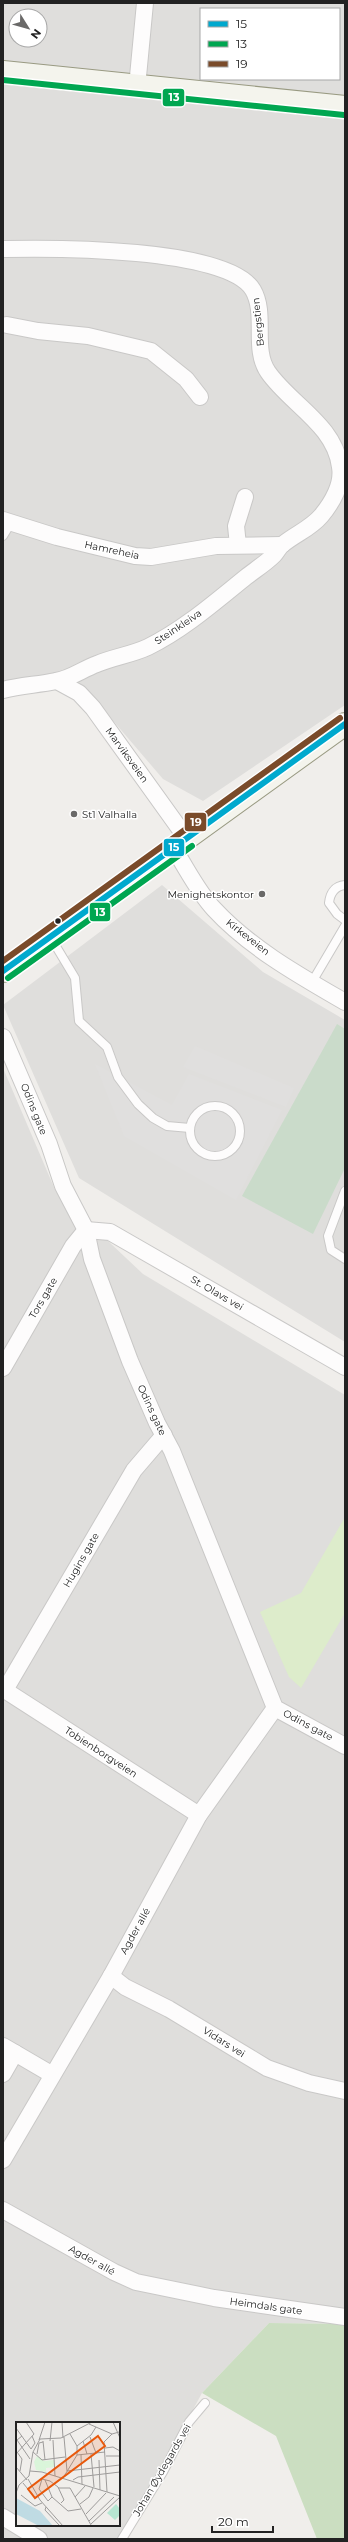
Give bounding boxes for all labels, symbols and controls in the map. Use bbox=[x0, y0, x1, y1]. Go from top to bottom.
north arrow bbox=[8, 8, 48, 48]
legend bbox=[200, 8, 340, 80]
text: 15 bbox=[236, 16, 247, 31]
text: N bbox=[28, 26, 44, 42]
text: 13 bbox=[236, 36, 247, 51]
text: 19 bbox=[236, 56, 248, 71]
line badge: 13 bbox=[162, 88, 185, 107]
text: 13 bbox=[169, 90, 180, 104]
street label: Bergstien bbox=[249, 297, 267, 347]
street label: Hamreheia bbox=[83, 538, 141, 562]
street label: Steinkleiva bbox=[152, 606, 204, 648]
street label: Marviksveien bbox=[103, 725, 151, 785]
place label: St1 Valhalla bbox=[82, 808, 137, 821]
marker: St1 Valhalla bbox=[69, 809, 79, 819]
line badge: 19 bbox=[184, 812, 207, 832]
text: 19 bbox=[190, 815, 202, 829]
line badge: 15 bbox=[163, 838, 185, 857]
text: 15 bbox=[169, 840, 180, 854]
place label: Menighetskontor bbox=[167, 888, 254, 901]
marker: Menighetskontor bbox=[257, 889, 267, 899]
line badge: 13 bbox=[89, 902, 111, 922]
text: 13 bbox=[95, 905, 106, 919]
unlabelled marker bbox=[53, 916, 63, 926]
street label: Kirkeveien bbox=[223, 916, 273, 958]
street label: Odins gate bbox=[18, 1081, 50, 1137]
street label: St. Olavs vei bbox=[188, 1273, 246, 1313]
street label: Tors gate bbox=[26, 1275, 60, 1321]
street label: Odins gate bbox=[135, 1382, 169, 1438]
street label: Hugins gate bbox=[60, 1530, 102, 1590]
street label: Odins gate bbox=[281, 1706, 335, 1744]
street label: Tobienborgveien bbox=[62, 1724, 140, 1780]
street label: Agder allé bbox=[117, 1906, 153, 1956]
street label: Vidars vei bbox=[200, 2024, 248, 2060]
street label: Agder allé bbox=[67, 2242, 117, 2278]
street label: Heimdals gate bbox=[229, 2294, 303, 2318]
street label: Johan Øydegards vei bbox=[130, 2421, 194, 2519]
inset map bbox=[16, 2422, 120, 2526]
scale bar bbox=[212, 2508, 273, 2534]
text: 20 m bbox=[218, 2514, 249, 2529]

